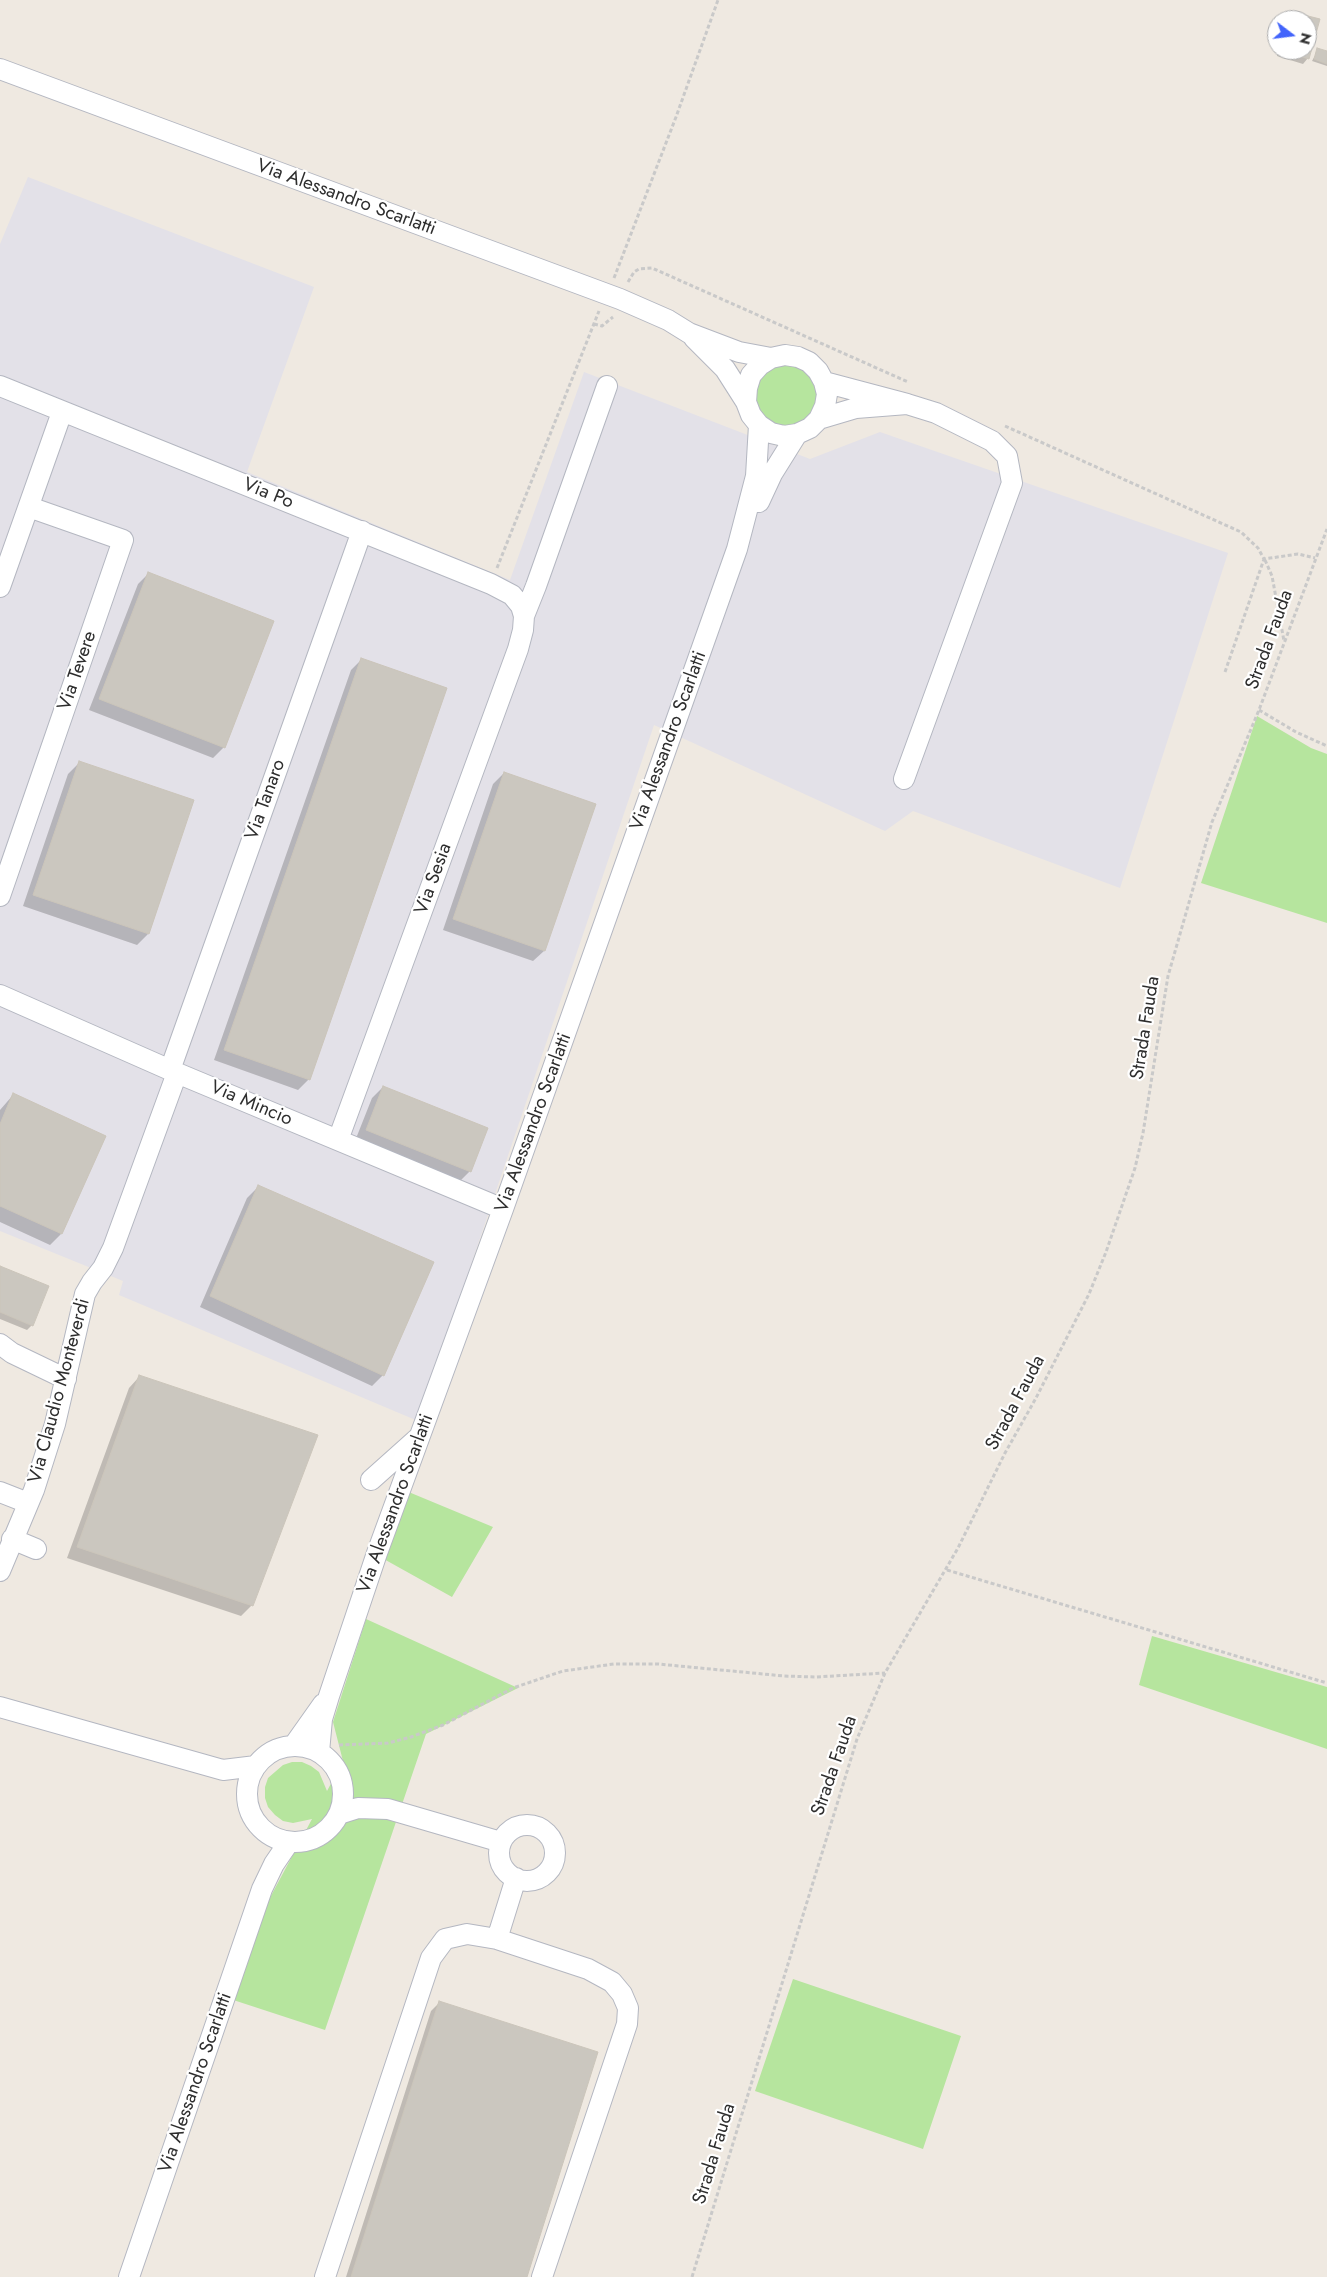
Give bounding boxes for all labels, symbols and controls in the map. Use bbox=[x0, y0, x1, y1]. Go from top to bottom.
north arrow bbox=[1267, 10, 1317, 60]
text: N bbox=[1294, 31, 1317, 47]
street label: Via Alessandro Scarlatti bbox=[253, 155, 439, 241]
street label: Via Po bbox=[239, 474, 297, 514]
street label: Strada Fauda bbox=[1241, 587, 1299, 693]
street label: Via Tevere bbox=[54, 628, 102, 714]
street label: Via Alessandro Scarlatti bbox=[626, 648, 712, 834]
street label: Via Tanaro bbox=[241, 757, 291, 843]
street label: Via Sesia bbox=[411, 840, 457, 918]
street label: Strada Fauda bbox=[1127, 975, 1165, 1081]
street label: Via Alessandro Scarlatti bbox=[491, 1030, 577, 1216]
street label: Via Mincio bbox=[206, 1077, 296, 1131]
street label: Via Claudio Monteverdi bbox=[24, 1296, 96, 1486]
street label: Strada Fauda bbox=[981, 1352, 1051, 1454]
street label: Via Alessandro Scarlatti bbox=[353, 1411, 439, 1597]
street label: Strada Fauda bbox=[807, 1713, 863, 1819]
street label: Via Alessandro Scarlatti bbox=[154, 1990, 238, 2176]
street label: Strada Fauda bbox=[689, 2101, 741, 2207]

